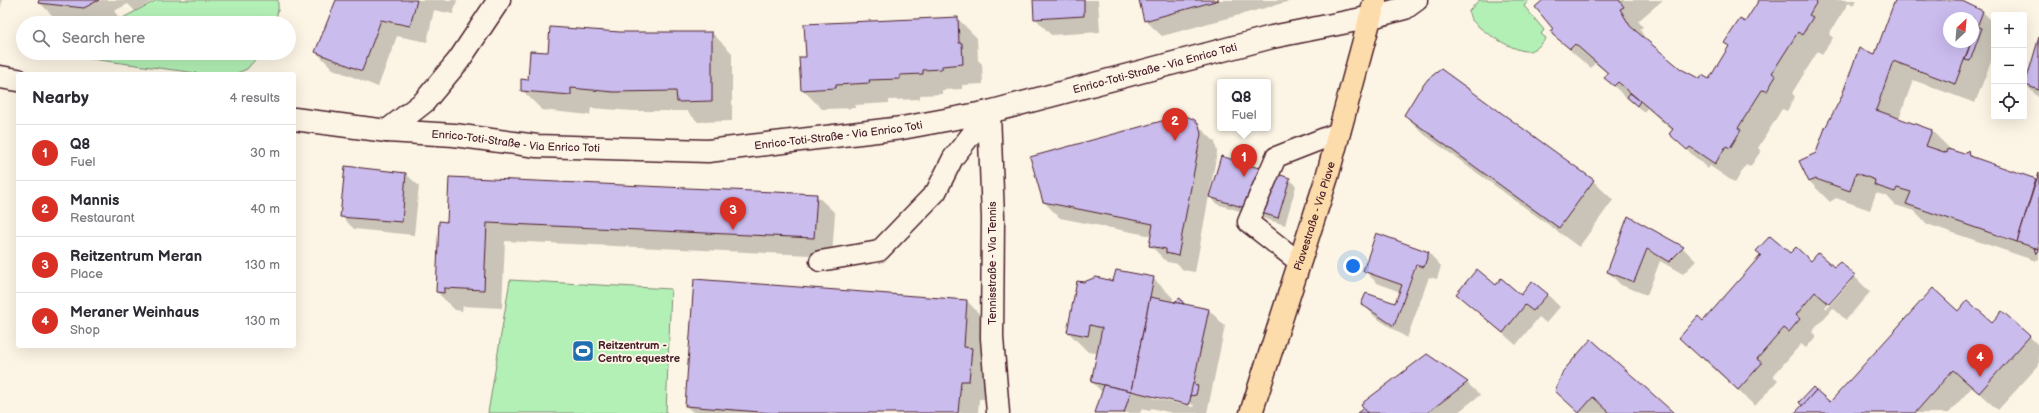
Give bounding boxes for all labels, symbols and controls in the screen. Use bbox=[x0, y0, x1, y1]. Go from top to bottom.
north arrow bbox=[1943, 12, 1979, 48]
map controls bbox=[1991, 12, 2027, 120]
button: + bbox=[1991, 12, 2027, 48]
search box bbox=[16, 16, 296, 60]
icon: search bbox=[30, 27, 52, 49]
text: Search here bbox=[62, 29, 145, 48]
street label: Enrico-Toti-Straße - Via Enrico Toti bbox=[1071, 40, 1238, 96]
button: − bbox=[1991, 48, 2027, 84]
popup bbox=[1217, 79, 1271, 131]
button: locate bbox=[1991, 84, 2027, 120]
text: Nearby bbox=[32, 88, 89, 108]
text: Q8 bbox=[1231, 88, 1252, 107]
text: 4 results bbox=[230, 90, 280, 106]
text: Fuel bbox=[1231, 107, 1257, 123]
pin: 2 bbox=[1162, 108, 1188, 141]
street label: Enrico-Toti-Straße - Via Enrico Toti bbox=[754, 118, 923, 152]
street label: Enrico-Toti-Straße - Via Enrico Toti bbox=[431, 127, 600, 154]
text: Q8 bbox=[70, 135, 90, 154]
pin: 1 bbox=[1231, 144, 1257, 177]
text: 1 bbox=[42, 145, 48, 161]
text: 30 m bbox=[250, 145, 280, 161]
text: Fuel bbox=[70, 154, 95, 170]
street label: Piavestraße - Via Piave bbox=[1291, 159, 1338, 272]
text: Mannis bbox=[70, 191, 119, 210]
pin: 3 bbox=[720, 197, 746, 230]
text: 2 bbox=[41, 201, 49, 217]
text: 40 m bbox=[250, 201, 280, 217]
street label: Tennisstraße - Via Tennis bbox=[986, 201, 999, 325]
text: Restaurant bbox=[70, 210, 135, 226]
text: Reitzentrum Meran bbox=[70, 247, 202, 266]
your location bbox=[1343, 256, 1363, 276]
text: 3 bbox=[41, 257, 49, 273]
text: 130 m bbox=[245, 257, 280, 273]
text: Place bbox=[70, 266, 103, 282]
text: Meraner Weinhaus bbox=[70, 303, 199, 322]
text: 4 bbox=[41, 313, 49, 329]
text: 130 m bbox=[245, 313, 280, 329]
text: Shop bbox=[70, 322, 100, 338]
sports icon: Reitzentrum - Centro equestre bbox=[570, 338, 596, 364]
place label: Reitzentrum - Centro equestre bbox=[598, 339, 680, 365]
pin: 4 bbox=[1967, 344, 1993, 377]

